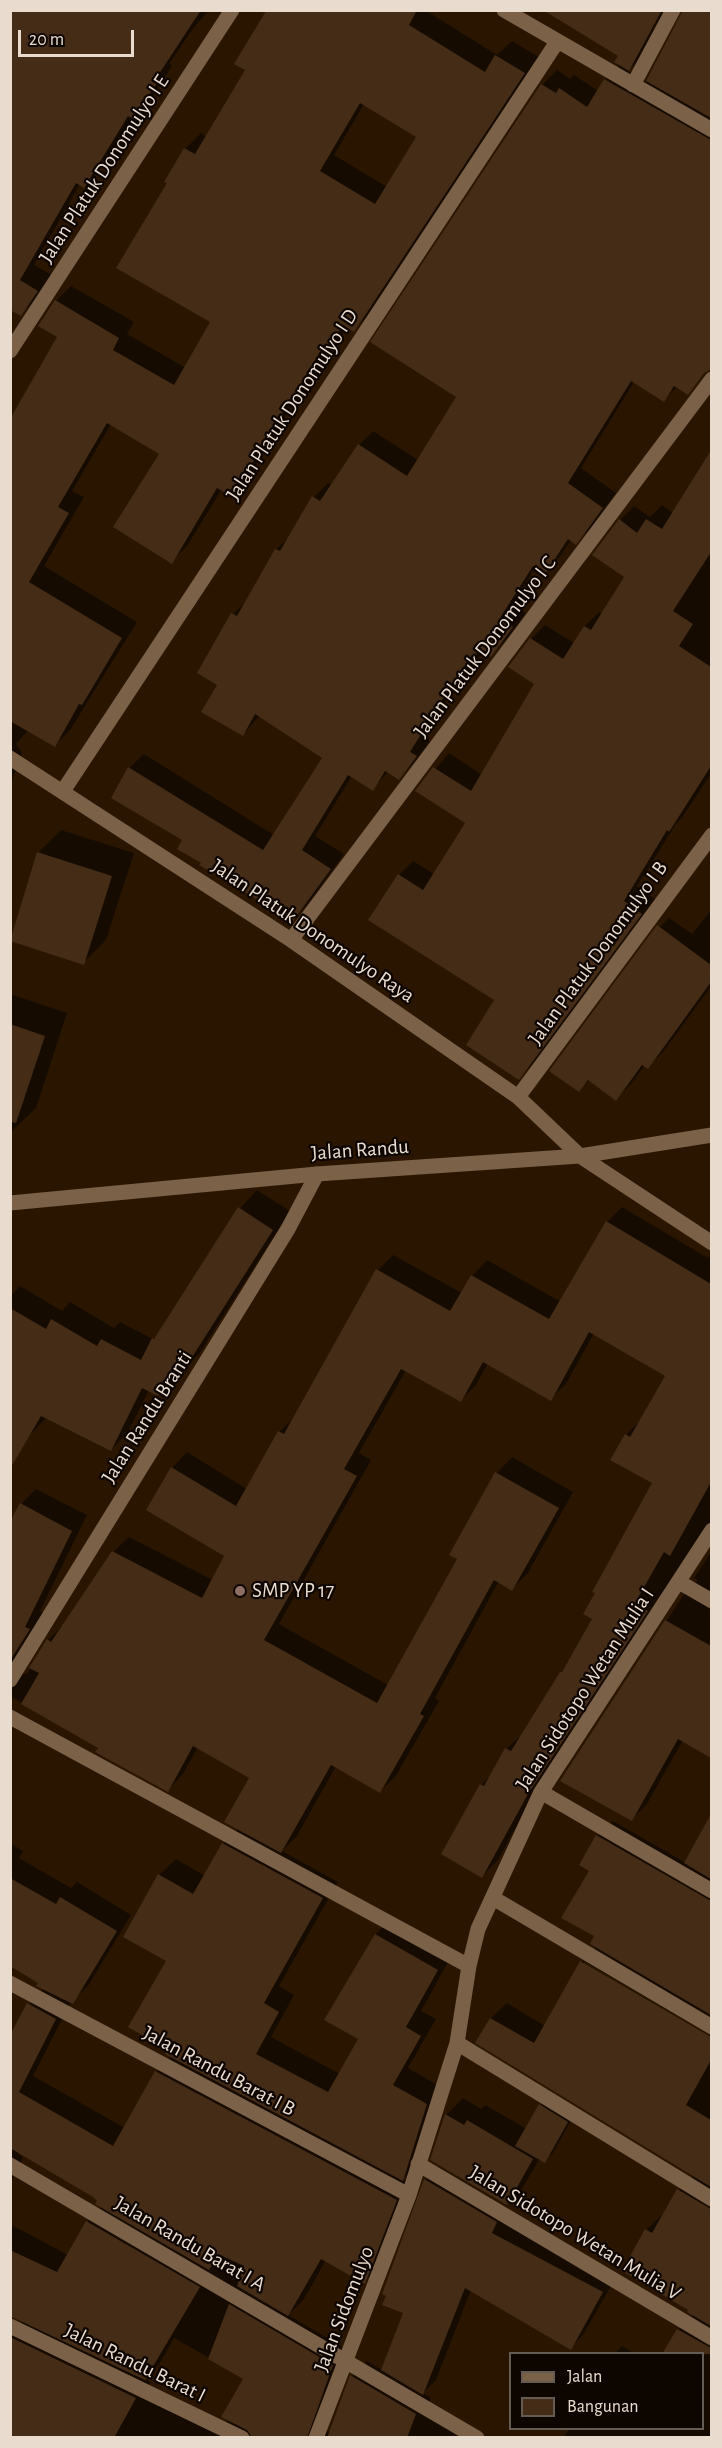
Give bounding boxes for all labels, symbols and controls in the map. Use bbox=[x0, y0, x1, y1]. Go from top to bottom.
scale bar bbox=[21, 18, 136, 56]
text: 20 m bbox=[29, 31, 64, 49]
street label: Jalan Platuk Donomulyo I E bbox=[34, 70, 174, 268]
street label: Jalan Platuk Donomulyo I D bbox=[221, 304, 363, 506]
street label: Jalan Platuk Donomulyo I C bbox=[409, 551, 561, 743]
street label: Jalan Platuk Donomulyo Raya bbox=[207, 854, 419, 1008]
street label: Jalan Platuk Donomulyo I B bbox=[523, 856, 673, 1050]
street label: Jalan Randu bbox=[310, 1134, 410, 1166]
street label: Jalan Randu Branti bbox=[96, 1346, 198, 1488]
place label: SMP YP 17 bbox=[252, 1578, 334, 1604]
street label: Jalan Sidotopo Wetan Mulia I bbox=[510, 1583, 660, 1795]
marker: SMP YP 17 bbox=[233, 1584, 247, 1598]
street label: Jalan Randu Barat I B bbox=[138, 2020, 300, 2122]
street label: Jalan Sidotopo Wetan Mulia V bbox=[465, 2160, 685, 2306]
street label: Jalan Randu Barat I A bbox=[110, 2191, 270, 2297]
street label: Jalan Sidomulyo bbox=[309, 2243, 379, 2375]
street label: Jalan Randu Barat I bbox=[60, 2318, 210, 2408]
legend bbox=[509, 2352, 704, 2430]
text: Jalan bbox=[567, 2368, 602, 2386]
text: Bangunan bbox=[567, 2398, 639, 2416]

